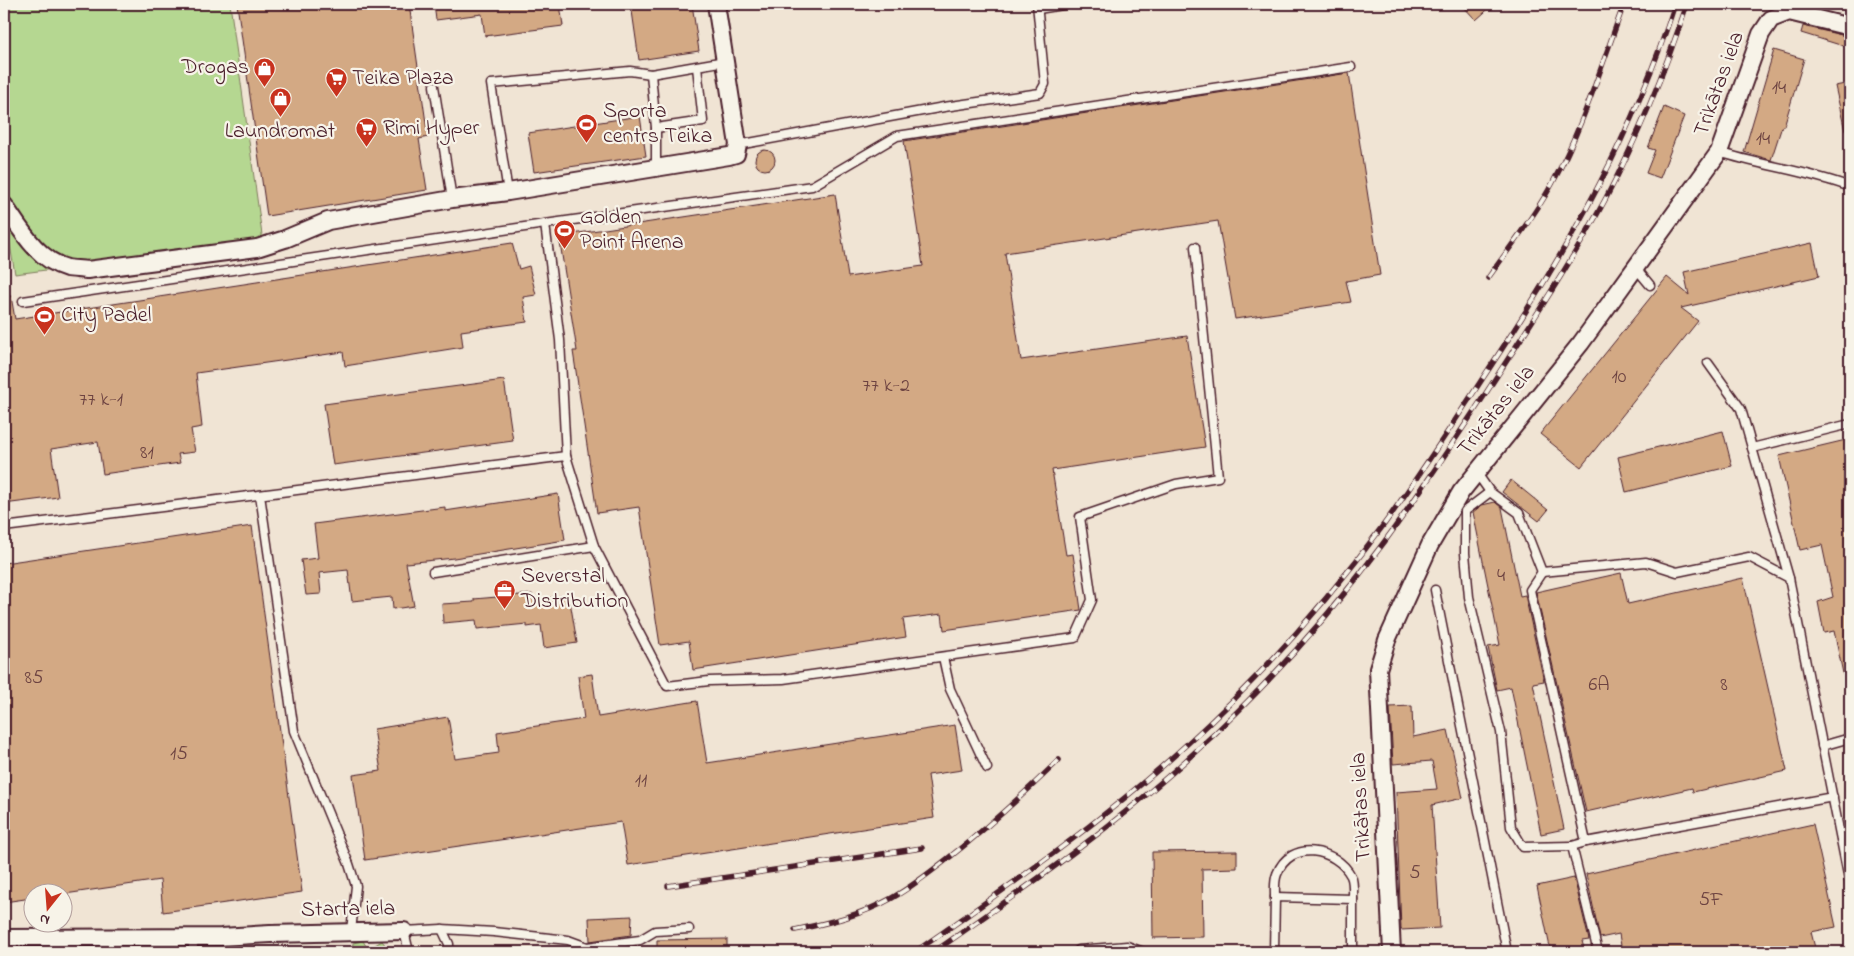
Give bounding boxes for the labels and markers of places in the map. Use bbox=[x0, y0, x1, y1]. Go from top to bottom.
place label: Drogas bbox=[181, 52, 249, 85]
shop icon: Drogas bbox=[253, 56, 277, 87]
place label: Teika Plaza bbox=[352, 63, 454, 95]
supermarket icon: Teika Plaza bbox=[324, 67, 348, 98]
shop icon: Laundromat bbox=[268, 87, 292, 118]
place label: Sporta centrs Teika bbox=[603, 96, 712, 153]
place label: Rimi Hyper bbox=[383, 113, 479, 146]
sports icon: Sporta centrs Teika bbox=[575, 113, 599, 144]
place label: Laundromat bbox=[225, 116, 336, 148]
supermarket icon: Rimi Hyper bbox=[355, 117, 379, 148]
place label: Golden Point Arena bbox=[580, 202, 684, 259]
sports icon: Golden Point Arena bbox=[552, 219, 576, 250]
place label: City Padel bbox=[61, 300, 151, 333]
sports icon: City Padel bbox=[33, 304, 57, 335]
place label: Severstal Distribution bbox=[520, 561, 628, 618]
office icon: Severstal Distribution bbox=[493, 578, 517, 609]

